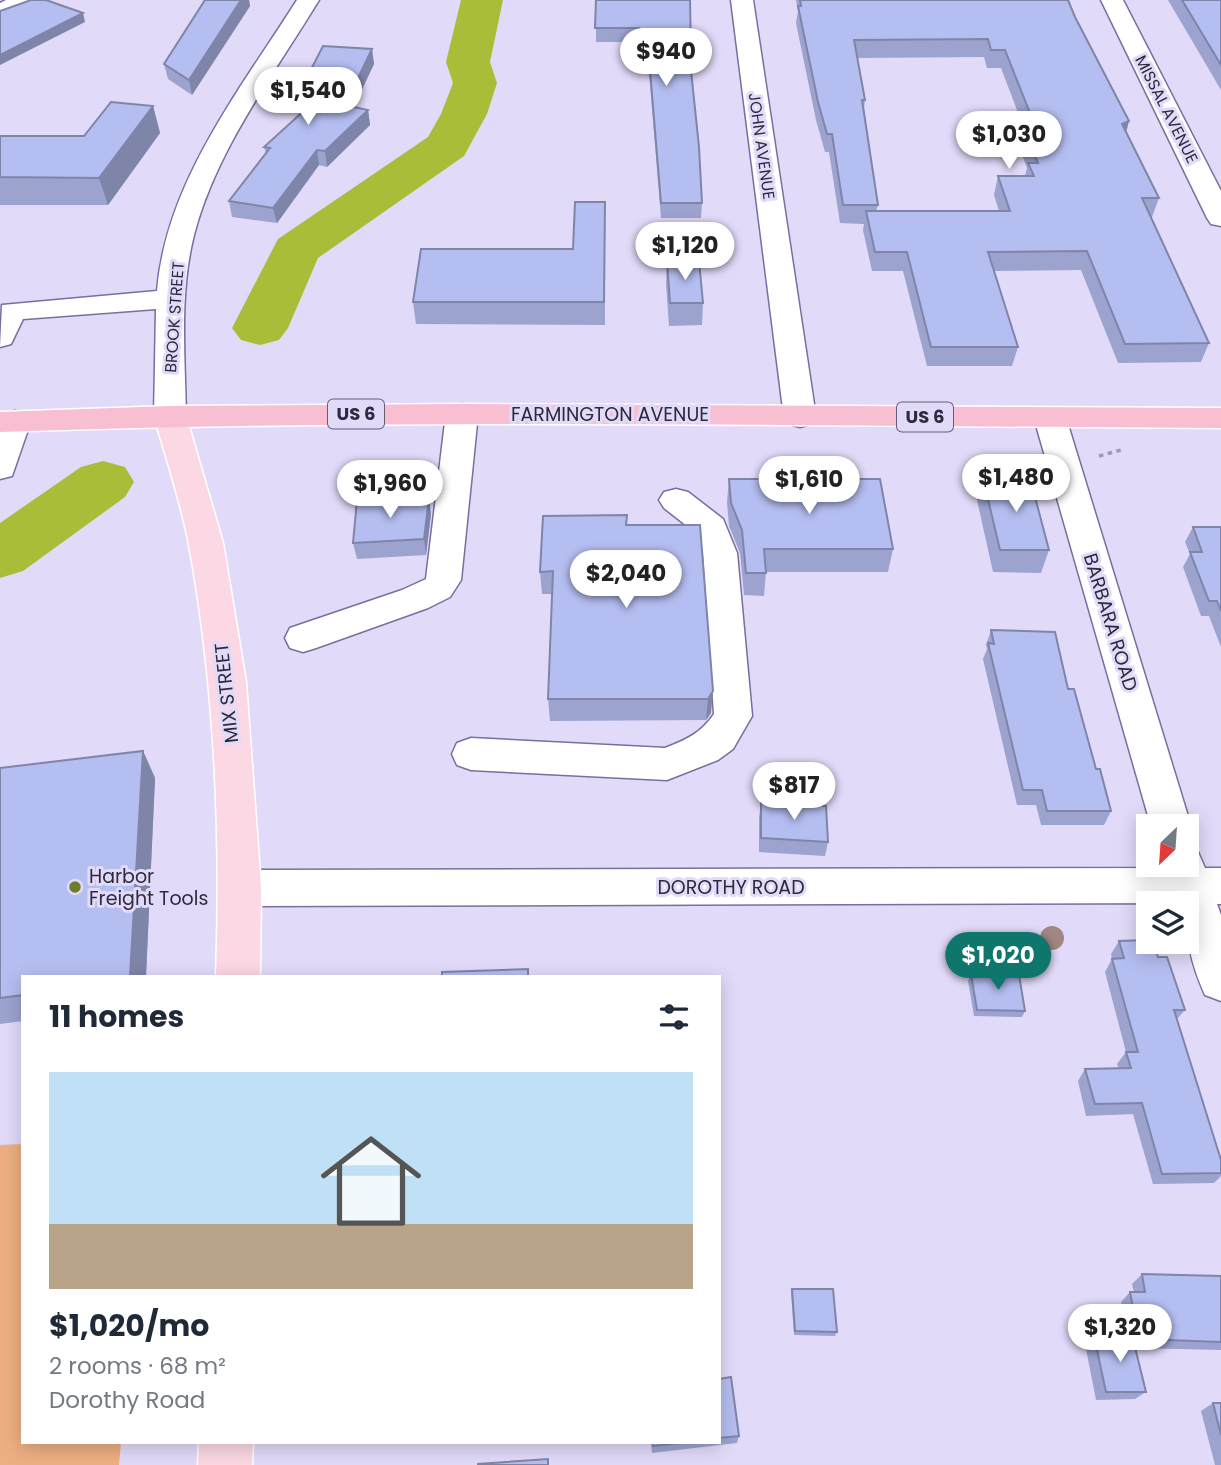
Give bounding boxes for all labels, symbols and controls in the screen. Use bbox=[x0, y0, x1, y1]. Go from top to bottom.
pin: $940 bbox=[625, 28, 707, 88]
text: $940 bbox=[636, 35, 696, 67]
street label: MISSAL AVENUE bbox=[1129, 51, 1204, 167]
pin: $1,540 bbox=[251, 68, 365, 127]
text: $1,540 bbox=[270, 74, 346, 106]
street label: JOHN AVENUE bbox=[743, 91, 780, 201]
pin: $1,030 bbox=[952, 111, 1066, 171]
text: $1,030 bbox=[972, 118, 1046, 150]
pin: $1,120 bbox=[628, 222, 742, 282]
text: $1,120 bbox=[651, 229, 719, 261]
street label: BROOK STREET bbox=[159, 260, 190, 373]
road number: US 6 bbox=[328, 400, 384, 428]
street label: FARMINGTON AVENUE bbox=[511, 401, 709, 428]
road number: US 6 bbox=[897, 402, 953, 432]
pin: $1,480 bbox=[959, 454, 1073, 514]
pin: $1,610 bbox=[752, 456, 866, 516]
pin: $1,960 bbox=[333, 461, 447, 520]
text: $1,480 bbox=[978, 461, 1054, 493]
text: $1,610 bbox=[775, 463, 843, 495]
text: $1,960 bbox=[353, 467, 427, 499]
pin: $2,040 bbox=[569, 550, 683, 610]
street label: BARBARA ROAD bbox=[1077, 550, 1144, 694]
text: $2,040 bbox=[586, 557, 666, 589]
street label: MIX STREET bbox=[208, 641, 245, 744]
pin: $817 bbox=[753, 762, 835, 822]
text: $817 bbox=[769, 769, 820, 801]
north arrow bbox=[1136, 814, 1199, 877]
map controls bbox=[1136, 814, 1199, 954]
place label: Harbor Freight Tools bbox=[89, 863, 208, 912]
street label: DOROTHY ROAD bbox=[657, 874, 805, 901]
marker: Harbor Freight Tools bbox=[67, 879, 83, 895]
button: layers bbox=[1136, 891, 1199, 954]
pin: $1,020 bbox=[941, 932, 1055, 992]
text: $1,020 bbox=[961, 939, 1035, 971]
text: 11 homes bbox=[49, 995, 184, 1038]
icon: filters bbox=[655, 998, 693, 1036]
icon: home bbox=[308, 1118, 434, 1244]
text: $1,020/mo bbox=[49, 1304, 209, 1347]
pin: $1,320 bbox=[1063, 1304, 1177, 1364]
text: $1,320 bbox=[1084, 1311, 1156, 1343]
text: 2 rooms · 68 m² bbox=[49, 1350, 226, 1382]
text: Dorothy Road bbox=[49, 1384, 205, 1416]

